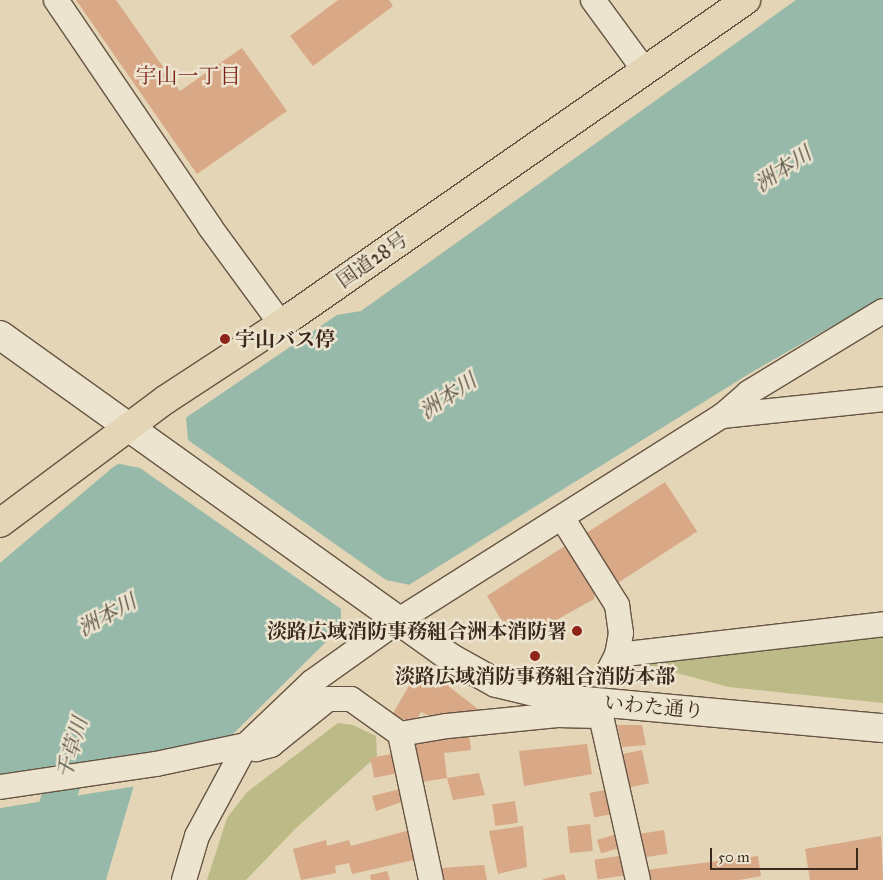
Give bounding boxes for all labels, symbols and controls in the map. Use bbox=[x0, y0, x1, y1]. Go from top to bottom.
district label: 宇山一丁目 bbox=[136, 63, 240, 89]
water label: 洲本川 bbox=[750, 141, 816, 197]
street label: 国道28号 bbox=[332, 227, 412, 293]
place label: 宇山バス停 bbox=[235, 327, 335, 351]
marker: 宇山バス停 bbox=[219, 333, 231, 345]
water label: 洲本川 bbox=[415, 368, 481, 424]
water label: 洲本川 bbox=[73, 589, 141, 641]
place label: 淡路広域消防事務組合洲本消防署 bbox=[267, 619, 567, 643]
marker: 淡路広域消防事務組合洲本消防署 bbox=[571, 625, 583, 637]
marker: 淡路広域消防事務組合消防本部 bbox=[529, 650, 541, 662]
place label: 淡路広域消防事務組合消防本部 bbox=[395, 664, 675, 688]
street label: いわた通り bbox=[603, 691, 705, 723]
water label: 千草川 bbox=[51, 714, 93, 782]
scale bar bbox=[713, 838, 860, 870]
text: 50 m bbox=[718, 848, 750, 866]

